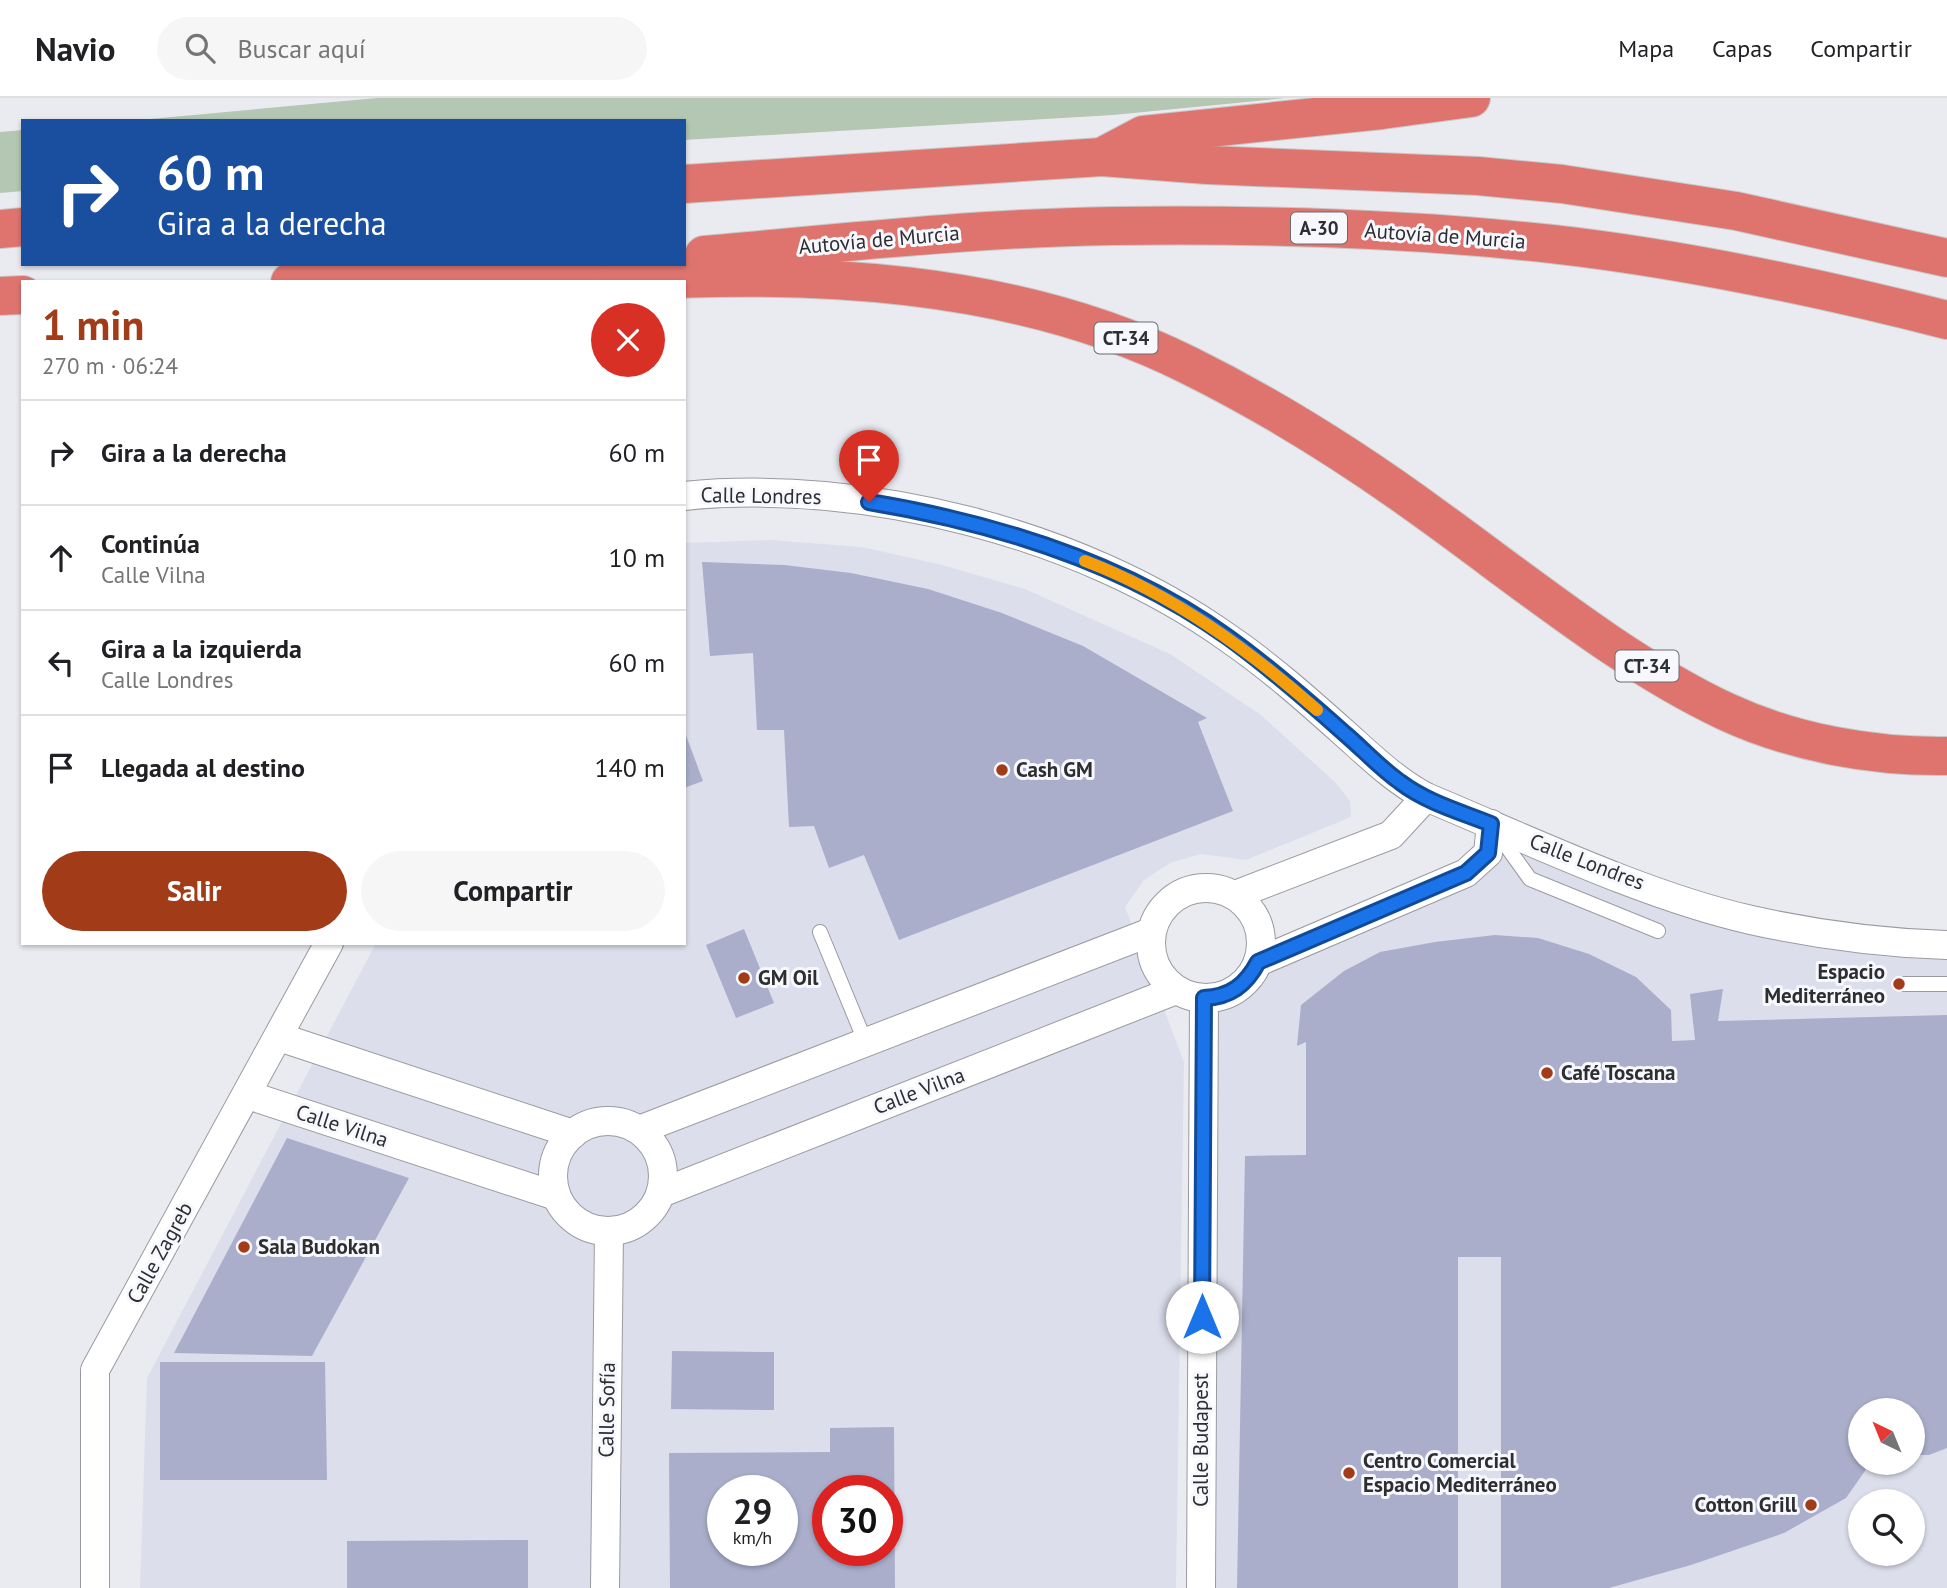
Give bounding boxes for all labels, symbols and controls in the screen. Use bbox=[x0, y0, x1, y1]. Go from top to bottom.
search box bbox=[157, 17, 647, 80]
text: Navio bbox=[35, 27, 115, 70]
icon: search bbox=[181, 29, 219, 67]
text: Buscar aquí bbox=[237, 32, 366, 65]
text: Mapa bbox=[1618, 33, 1674, 64]
text: Capas bbox=[1712, 33, 1772, 64]
text: Compartir bbox=[1810, 33, 1912, 64]
text: 60 m bbox=[157, 140, 264, 204]
icon: right bbox=[42, 147, 133, 238]
text: Gira a la derecha bbox=[157, 202, 387, 244]
road number: A-30 bbox=[1291, 212, 1347, 244]
street label: Autovía de Murcia bbox=[1364, 216, 1526, 255]
street label: Autovía de Murcia bbox=[797, 219, 961, 260]
text: 1 min bbox=[42, 297, 144, 352]
button: close bbox=[591, 303, 665, 377]
road number: CT-34 bbox=[1094, 322, 1158, 354]
text: 270 m · 06:24 bbox=[42, 351, 178, 380]
pin bbox=[839, 430, 899, 502]
icon: right bbox=[42, 434, 80, 472]
text: Gira a la derecha bbox=[101, 436, 287, 469]
text: 60 m bbox=[609, 436, 665, 469]
icon: arrive bbox=[850, 441, 888, 479]
street label: Calle Londres bbox=[700, 481, 822, 510]
text: Continúa bbox=[101, 527, 200, 560]
icon: ahead bbox=[42, 539, 80, 577]
text: 10 m bbox=[609, 541, 665, 574]
text: Calle Vilna bbox=[101, 560, 206, 589]
text: Gira a la izquierda bbox=[101, 632, 302, 665]
icon: left bbox=[42, 644, 80, 682]
text: 60 m bbox=[609, 646, 665, 679]
road number: CT-34 bbox=[1616, 650, 1678, 681]
text: Calle Londres bbox=[101, 665, 233, 694]
icon: arrive bbox=[42, 749, 80, 787]
text: Llegada al destino bbox=[101, 751, 305, 784]
text: 140 m bbox=[594, 751, 665, 784]
place label: Cash GM bbox=[1016, 756, 1093, 783]
marker: Cash GM bbox=[994, 762, 1010, 778]
street label: Calle Londres bbox=[1526, 827, 1648, 896]
button: Salir bbox=[42, 851, 347, 931]
button: Compartir bbox=[361, 851, 665, 931]
place label: Espacio Mediterráneo bbox=[1764, 958, 1885, 1009]
place label: GM Oil bbox=[758, 964, 819, 991]
marker: GM Oil bbox=[736, 970, 752, 986]
marker: Espacio Mediterráneo bbox=[1891, 976, 1907, 992]
place label: Café Toscana bbox=[1561, 1059, 1676, 1086]
street label: Calle Vilna bbox=[869, 1061, 968, 1120]
marker: Café Toscana bbox=[1539, 1065, 1555, 1081]
street label: Calle Vilna bbox=[293, 1098, 392, 1153]
street label: Calle Zagreb bbox=[121, 1197, 199, 1308]
place label: Sala Budokan bbox=[258, 1233, 380, 1260]
marker: Sala Budokan bbox=[236, 1239, 252, 1255]
position arrow bbox=[1165, 1280, 1239, 1354]
street label: Calle Sofía bbox=[592, 1362, 621, 1458]
street label: Calle Budapest bbox=[1187, 1373, 1214, 1507]
north arrow bbox=[1848, 1398, 1925, 1475]
map controls bbox=[1848, 1398, 1925, 1566]
place label: Centro Comercial Espacio Mediterráneo bbox=[1363, 1447, 1557, 1498]
marker: Centro Comercial Espacio Mediterráneo bbox=[1341, 1465, 1357, 1481]
speed limit sign: 30 bbox=[812, 1475, 903, 1566]
text: 29 bbox=[733, 1488, 772, 1534]
button: search bbox=[1848, 1489, 1925, 1566]
place label: Cotton Grill bbox=[1694, 1491, 1798, 1518]
marker: Cotton Grill bbox=[1803, 1497, 1819, 1513]
text: km/h bbox=[733, 1526, 772, 1549]

